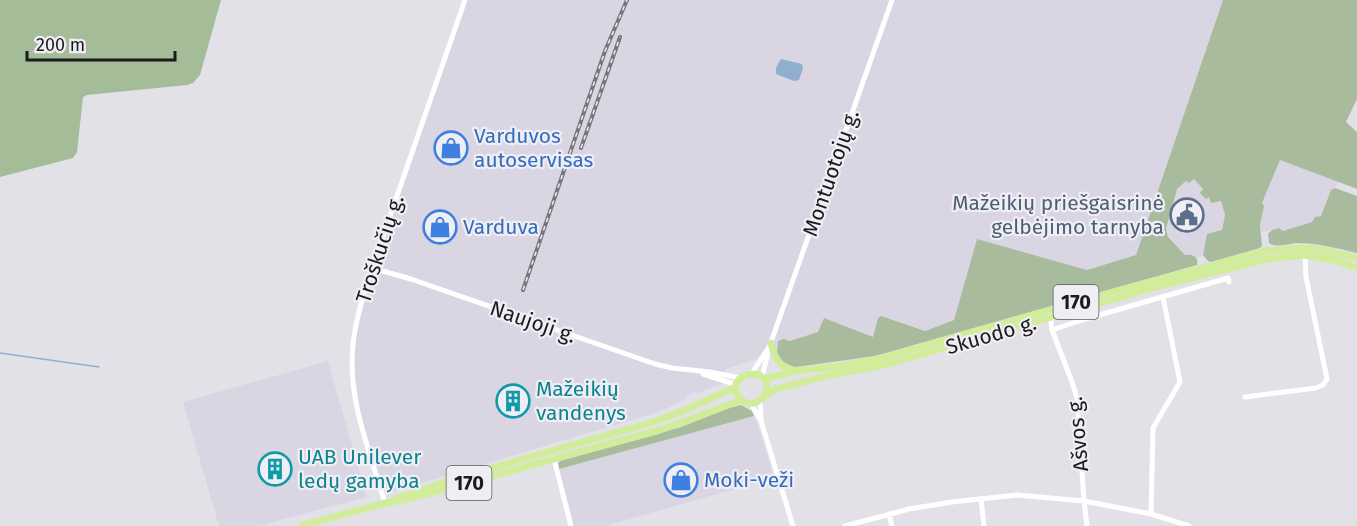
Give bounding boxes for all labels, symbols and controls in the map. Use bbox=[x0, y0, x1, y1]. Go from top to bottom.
scale bar bbox=[27, 24, 176, 62]
text: 200 m bbox=[36, 34, 85, 56]
street label: Montuotojų g. bbox=[797, 106, 865, 240]
place label: Varduvos autoservisas bbox=[474, 123, 594, 173]
shop icon: Varduvos autoservisas bbox=[433, 130, 469, 166]
place label: Mažeikių priešgaisrinė gelbėjimo tarnyba bbox=[952, 190, 1164, 240]
street label: Troškučių g. bbox=[350, 192, 410, 306]
public building icon: Mažeikių priešgaisrinė gelbėjimo tarnyba bbox=[1169, 197, 1205, 233]
shop icon: Varduva bbox=[422, 209, 458, 245]
place label: Varduva bbox=[463, 214, 539, 240]
road number: 170 bbox=[1054, 285, 1098, 319]
street label: Naujoji g. bbox=[486, 295, 580, 349]
street label: Skuodo g. bbox=[943, 310, 1039, 360]
place label: Mažeikių vandenys bbox=[536, 376, 626, 426]
building icon: Mažeikių vandenys bbox=[495, 383, 531, 419]
street label: Ašvos g. bbox=[1062, 395, 1094, 473]
place label: UAB Unilever ledų gamyba bbox=[298, 444, 421, 494]
building icon: UAB Unilever ledų gamyba bbox=[257, 451, 293, 487]
shop icon: Moki-veži bbox=[663, 462, 699, 498]
road number: 170 bbox=[446, 466, 492, 500]
place label: Moki-veži bbox=[704, 467, 794, 493]

